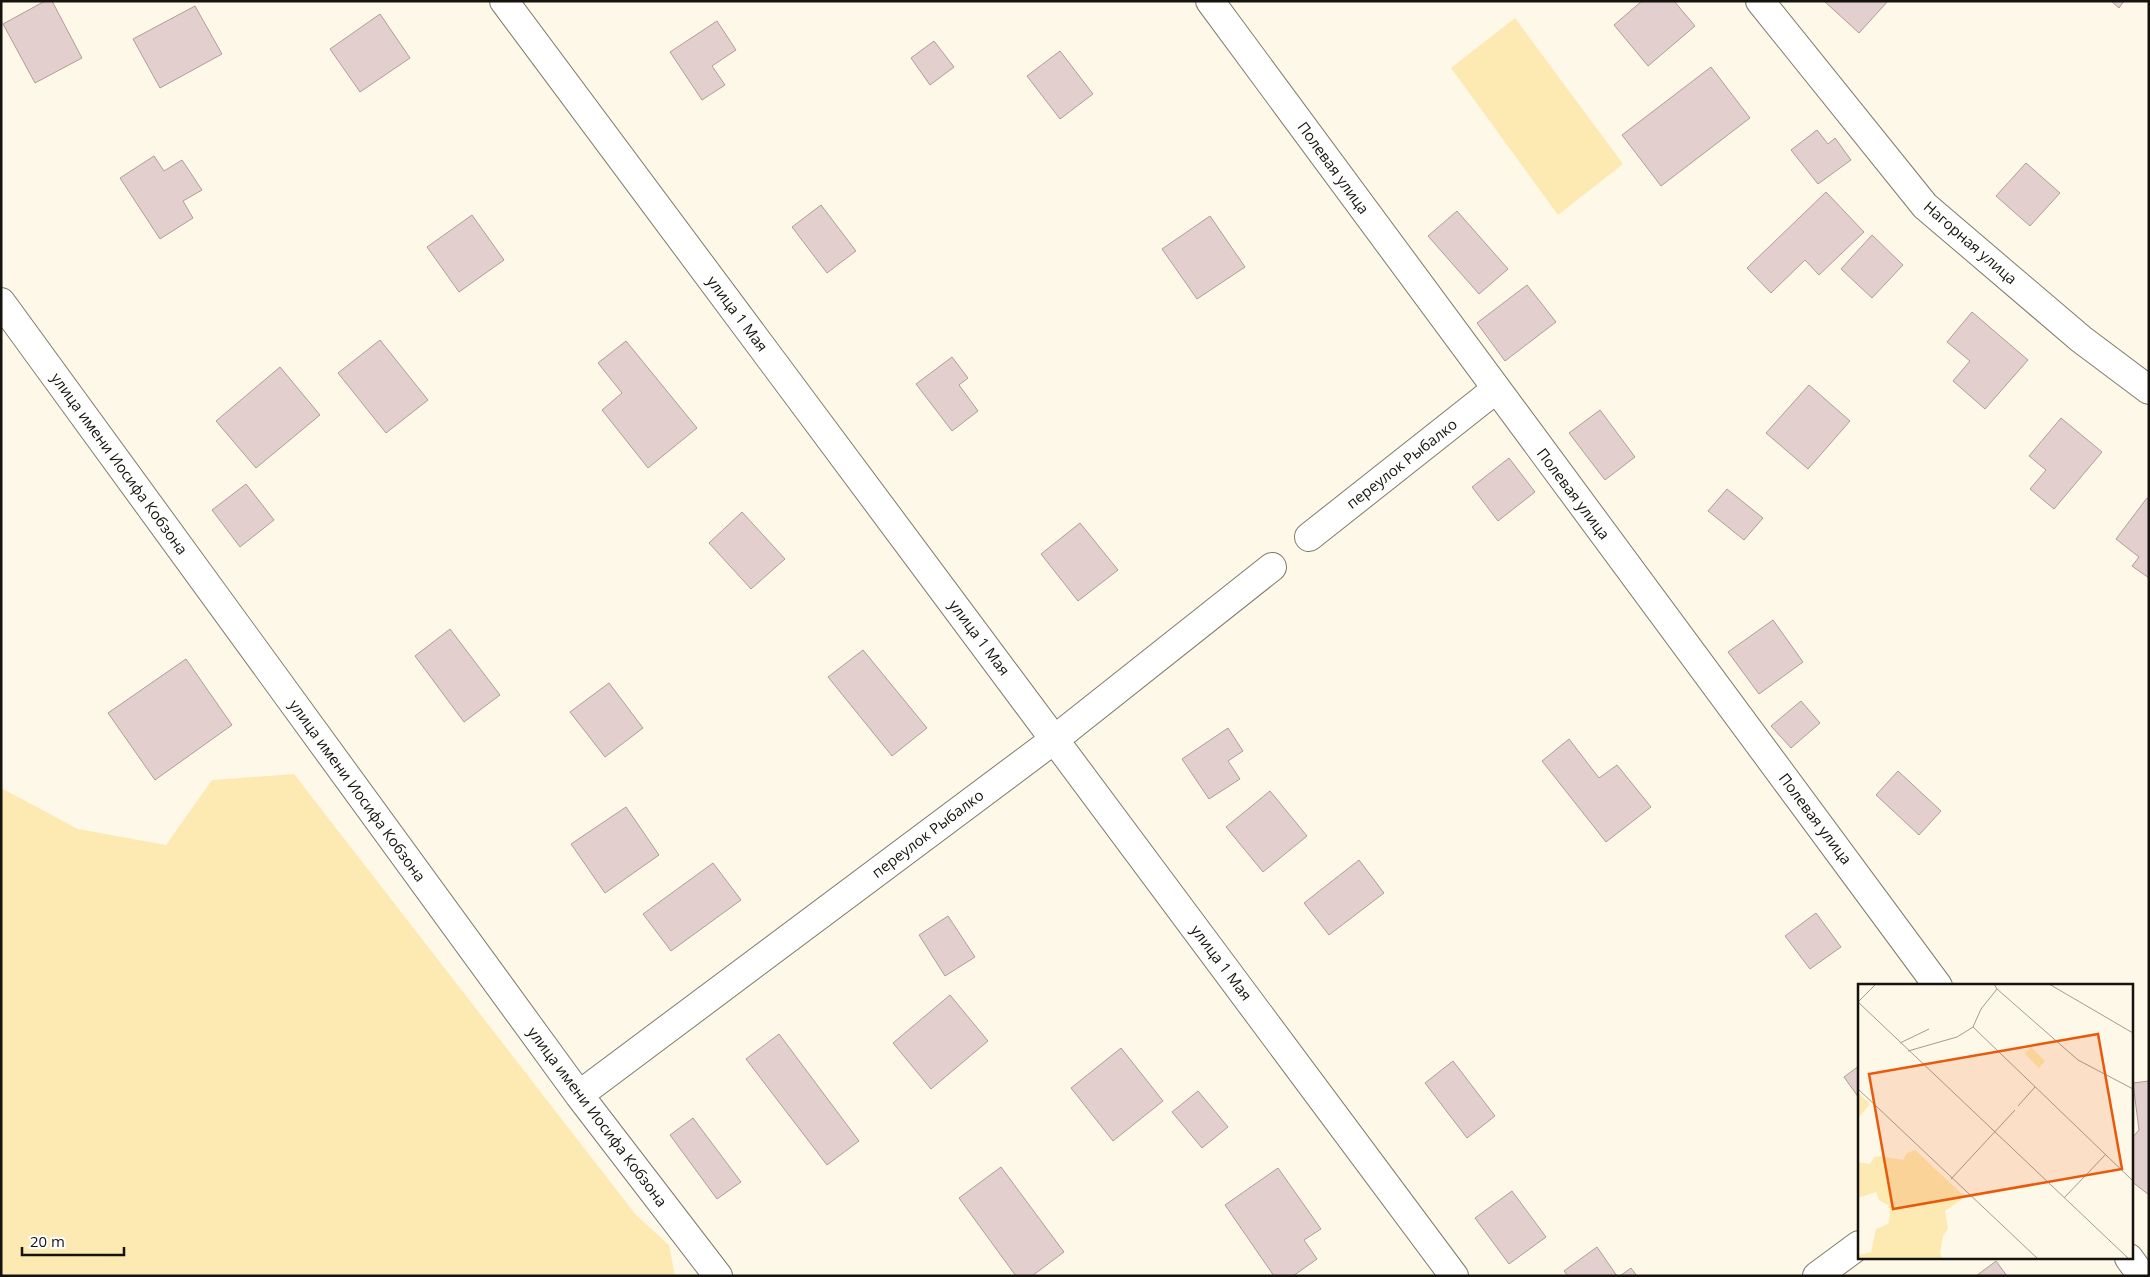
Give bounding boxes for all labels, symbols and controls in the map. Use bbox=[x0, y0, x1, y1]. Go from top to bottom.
street label: Полевая улица bbox=[1294, 117, 1374, 218]
street label: Нагорная улица bbox=[1920, 196, 2022, 288]
street label: улица 1 Мая bbox=[703, 271, 773, 355]
street label: улица имени Иосифа Кобзона bbox=[47, 368, 193, 558]
street label: переулок Рыбалко bbox=[1342, 414, 1461, 513]
street label: Полевая улица bbox=[1533, 444, 1615, 543]
street label: улица 1 Мая bbox=[945, 595, 1015, 679]
street label: улица имени Иосифа Кобзона bbox=[285, 695, 431, 885]
street label: Полевая улица bbox=[1775, 769, 1857, 868]
street label: переулок Рыбалко bbox=[867, 785, 987, 882]
street label: улица 1 Мая bbox=[1187, 920, 1257, 1004]
inset map bbox=[1858, 984, 2132, 1260]
street label: улица имени Иосифа Кобзона bbox=[523, 1022, 672, 1210]
scale bar bbox=[22, 1224, 125, 1256]
text: 20 m bbox=[30, 1231, 65, 1251]

